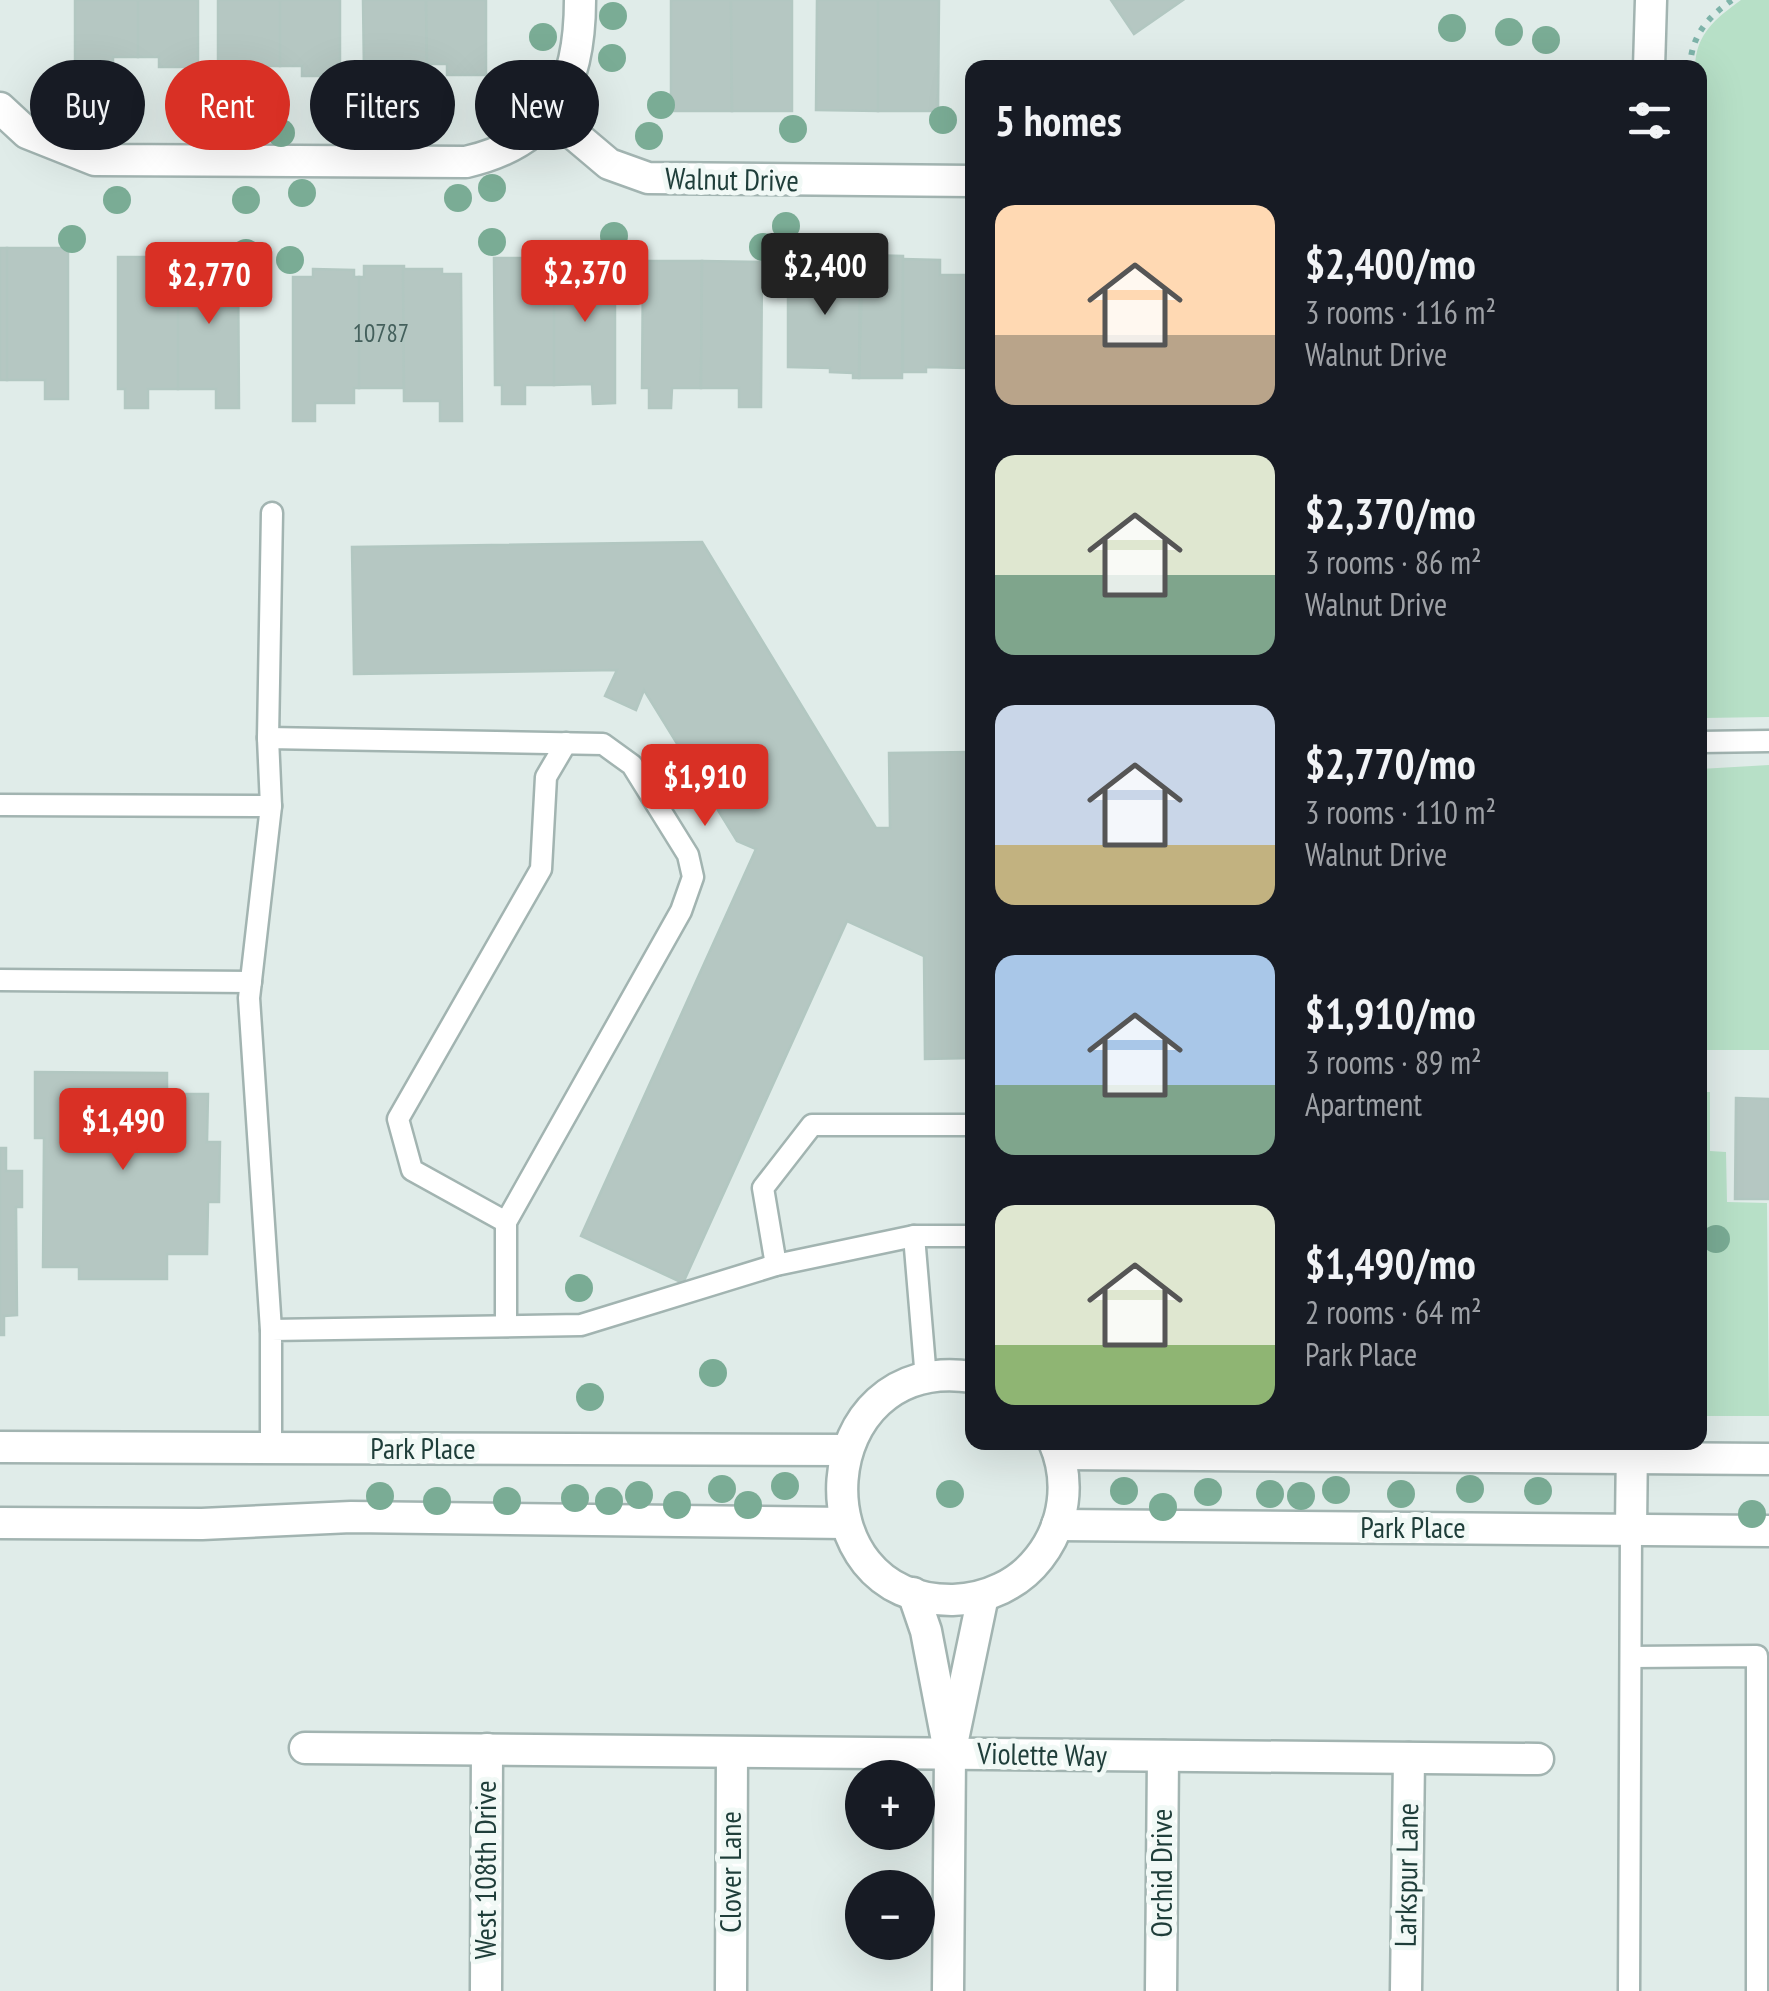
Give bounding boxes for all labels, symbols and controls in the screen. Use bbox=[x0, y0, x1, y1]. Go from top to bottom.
chip: Buy bbox=[30, 60, 145, 150]
chip: Rent bbox=[165, 60, 290, 150]
chip: Filters bbox=[310, 60, 455, 150]
chip: New bbox=[475, 60, 599, 150]
text: 5 homes bbox=[995, 93, 1122, 148]
icon: filters bbox=[1622, 93, 1677, 148]
street label: Walnut Drive bbox=[665, 158, 799, 199]
pin: $2,400 bbox=[744, 233, 906, 318]
text: $2,400/mo bbox=[1305, 236, 1476, 291]
pin: $2,370 bbox=[504, 240, 666, 325]
pin: $2,770 bbox=[128, 242, 290, 327]
text: $2,400 bbox=[783, 244, 867, 286]
icon: home bbox=[1075, 245, 1195, 365]
text: $2,370 bbox=[543, 251, 627, 293]
text: $2,770 bbox=[167, 253, 251, 295]
text: 3 rooms · 116 m² bbox=[1305, 291, 1496, 333]
house number: 10787 bbox=[353, 317, 409, 349]
text: Walnut Drive bbox=[1305, 333, 1447, 375]
text: $2,370/mo bbox=[1305, 486, 1476, 541]
icon: home bbox=[1075, 495, 1195, 615]
text: 3 rooms · 86 m² bbox=[1305, 541, 1482, 583]
text: Walnut Drive bbox=[1305, 583, 1447, 625]
text: $2,770/mo bbox=[1305, 736, 1476, 791]
pin: $1,910 bbox=[624, 744, 786, 829]
icon: home bbox=[1075, 745, 1195, 865]
text: $1,910 bbox=[663, 755, 747, 797]
text: 3 rooms · 110 m² bbox=[1305, 791, 1496, 833]
text: Walnut Drive bbox=[1305, 833, 1447, 875]
text: $1,910/mo bbox=[1305, 986, 1476, 1041]
icon: home bbox=[1075, 995, 1195, 1115]
text: 3 rooms · 89 m² bbox=[1305, 1041, 1482, 1083]
text: Apartment bbox=[1305, 1083, 1422, 1125]
pin: $1,490 bbox=[42, 1088, 204, 1173]
text: $1,490 bbox=[81, 1099, 165, 1141]
text: $1,490/mo bbox=[1305, 1236, 1476, 1291]
icon: home bbox=[1075, 1245, 1195, 1365]
text: 2 rooms · 64 m² bbox=[1305, 1291, 1482, 1333]
text: Park Place bbox=[1305, 1333, 1417, 1375]
street label: Park Place bbox=[370, 1428, 476, 1467]
street label: Park Place bbox=[1360, 1507, 1466, 1546]
street label: Violette Way bbox=[976, 1733, 1108, 1774]
map controls bbox=[845, 1760, 935, 1960]
button: + bbox=[845, 1760, 935, 1850]
street label: West 108th Drive bbox=[465, 1780, 504, 1960]
street label: Larkspur Lane bbox=[1385, 1803, 1426, 1947]
street label: Orchid Drive bbox=[1141, 1809, 1180, 1937]
street label: Clover Lane bbox=[710, 1811, 749, 1933]
button: − bbox=[845, 1870, 935, 1960]

